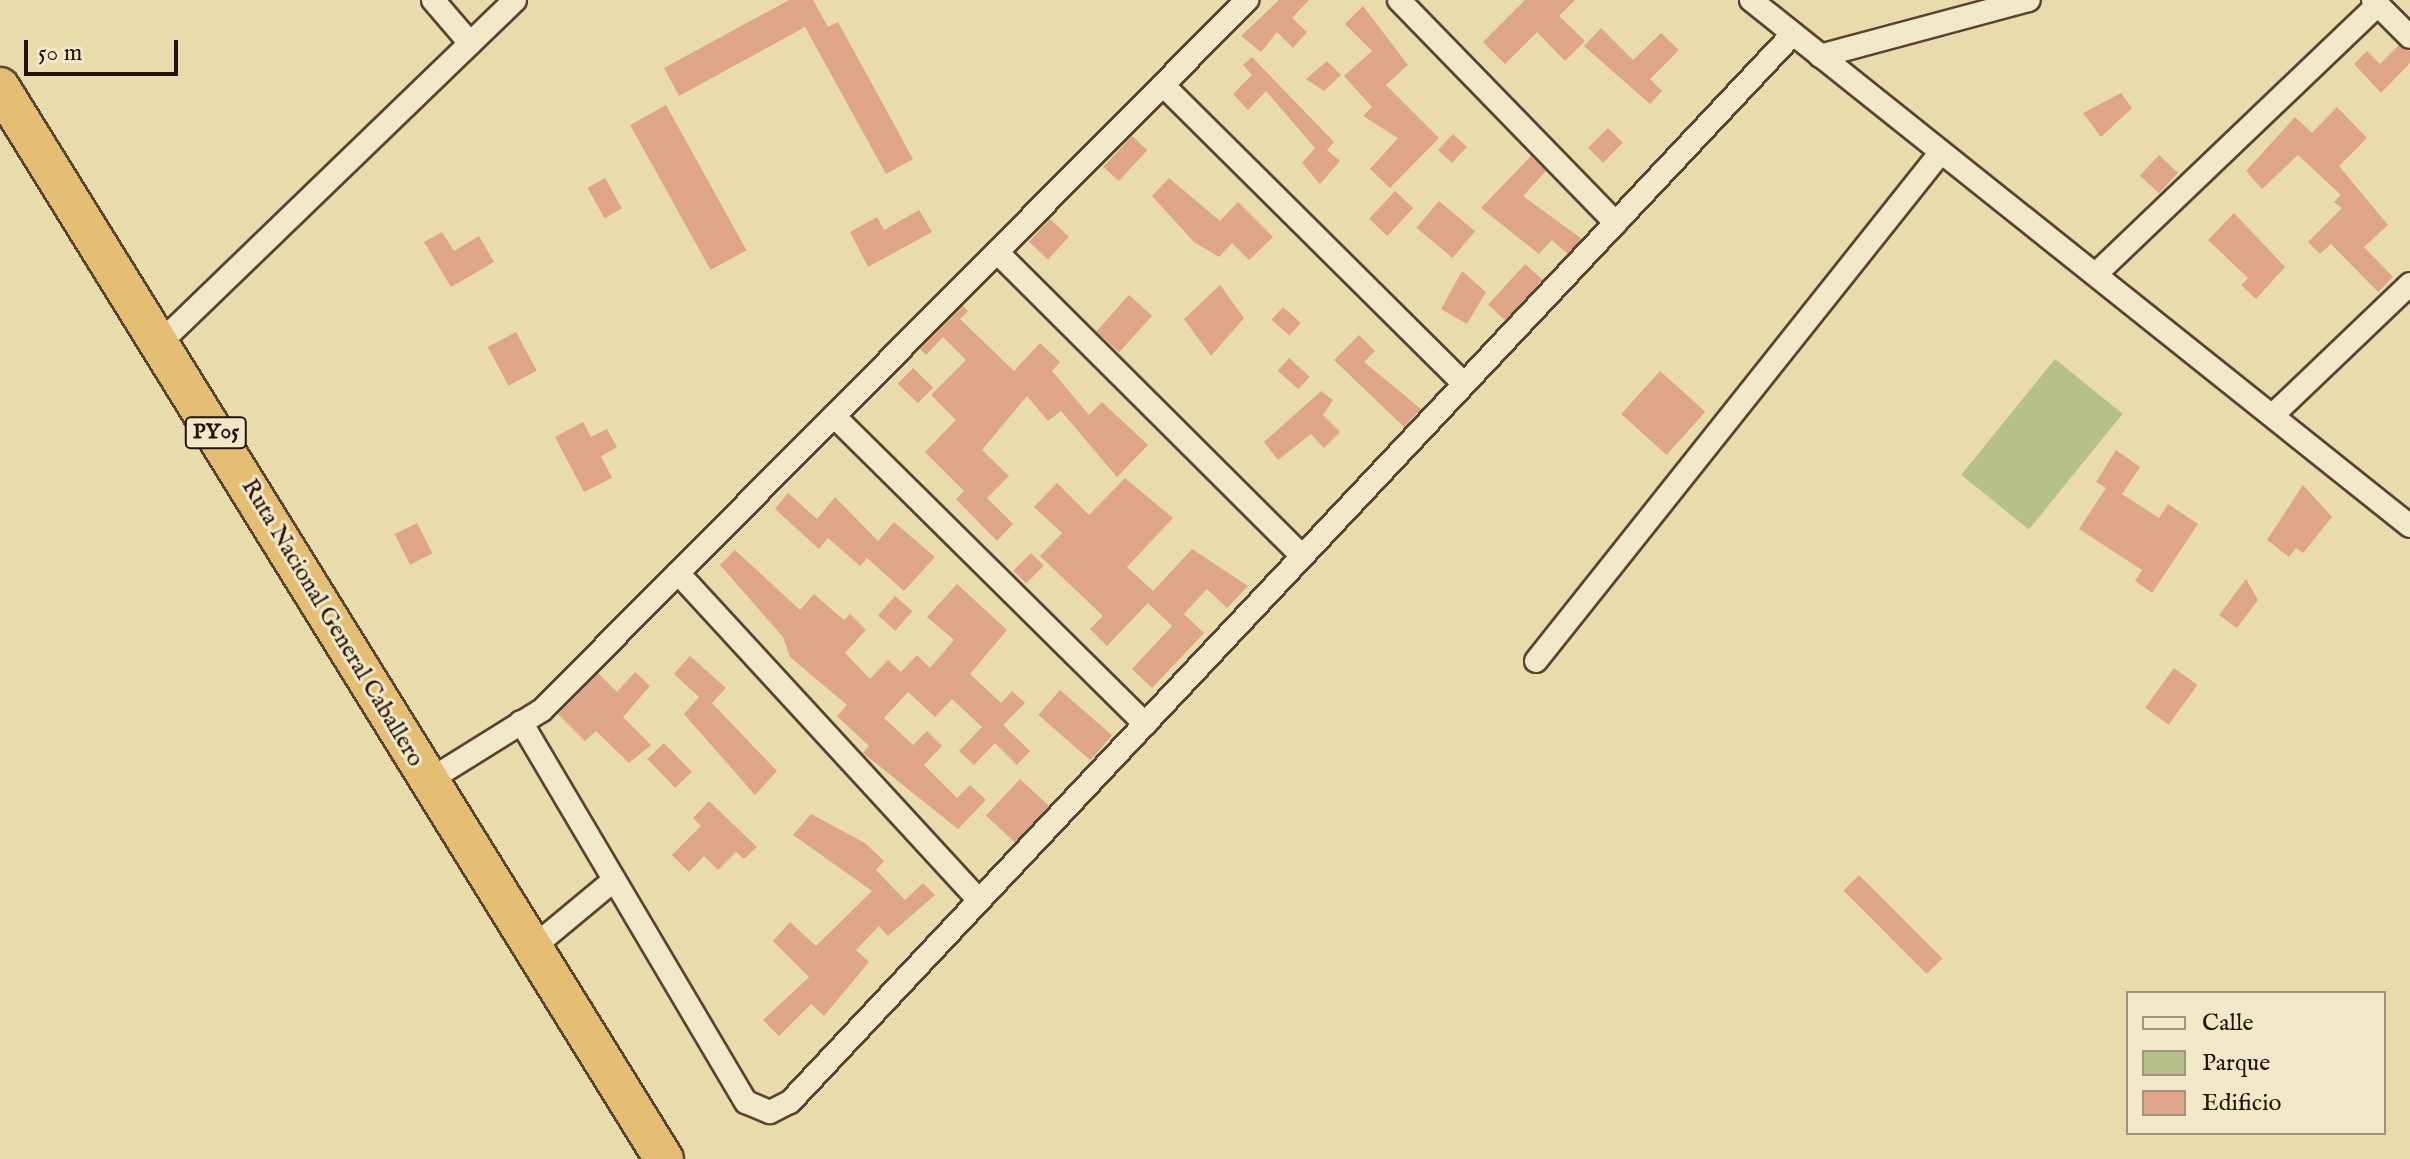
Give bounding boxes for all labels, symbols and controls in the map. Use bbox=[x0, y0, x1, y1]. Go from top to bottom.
scale bar bbox=[28, 24, 182, 74]
text: 50 m bbox=[38, 38, 82, 69]
road number: PY05 bbox=[184, 415, 248, 451]
street label: Ruta Nacional General Caballero bbox=[234, 474, 430, 772]
legend bbox=[2126, 991, 2386, 1135]
text: Calle bbox=[2202, 1008, 2254, 1039]
text: Parque bbox=[2202, 1048, 2270, 1079]
text: Edificio bbox=[2202, 1088, 2281, 1119]

